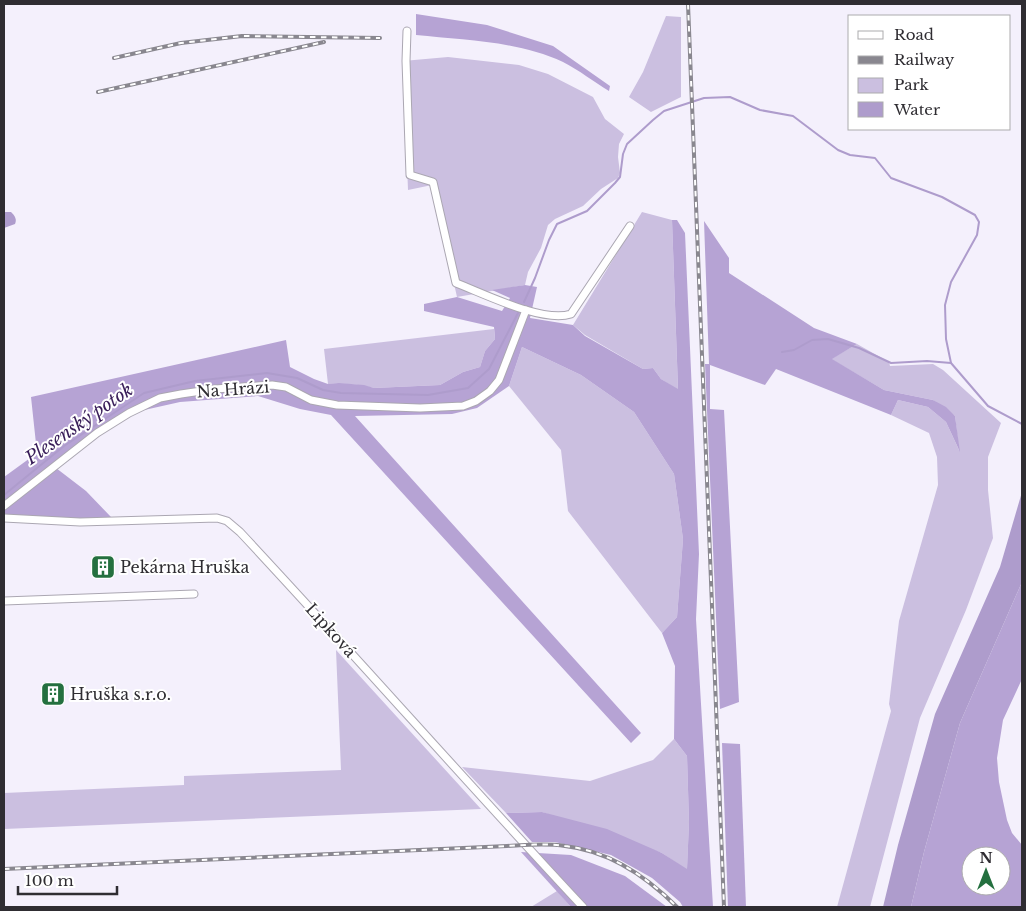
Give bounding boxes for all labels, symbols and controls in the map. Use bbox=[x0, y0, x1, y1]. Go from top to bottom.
legend bbox=[848, 15, 1011, 130]
text: Road bbox=[894, 25, 934, 44]
text: Railway bbox=[894, 50, 955, 69]
text: Park bbox=[894, 75, 930, 94]
text: Water bbox=[893, 100, 941, 119]
street label: Na Hrázi bbox=[196, 376, 271, 402]
water label: Plesenský potok bbox=[20, 379, 137, 470]
building icon: Pekárna Hruška bbox=[90, 554, 116, 580]
place label: Pekárna Hruška bbox=[120, 557, 250, 577]
street label: Lipková bbox=[302, 599, 361, 661]
building icon: Hruška s.r.o. bbox=[40, 681, 66, 707]
place label: Hruška s.r.o. bbox=[70, 684, 171, 704]
north arrow bbox=[961, 846, 1011, 896]
text: N bbox=[979, 849, 993, 867]
scale bar bbox=[18, 864, 116, 896]
text: 100 m bbox=[25, 871, 74, 890]

